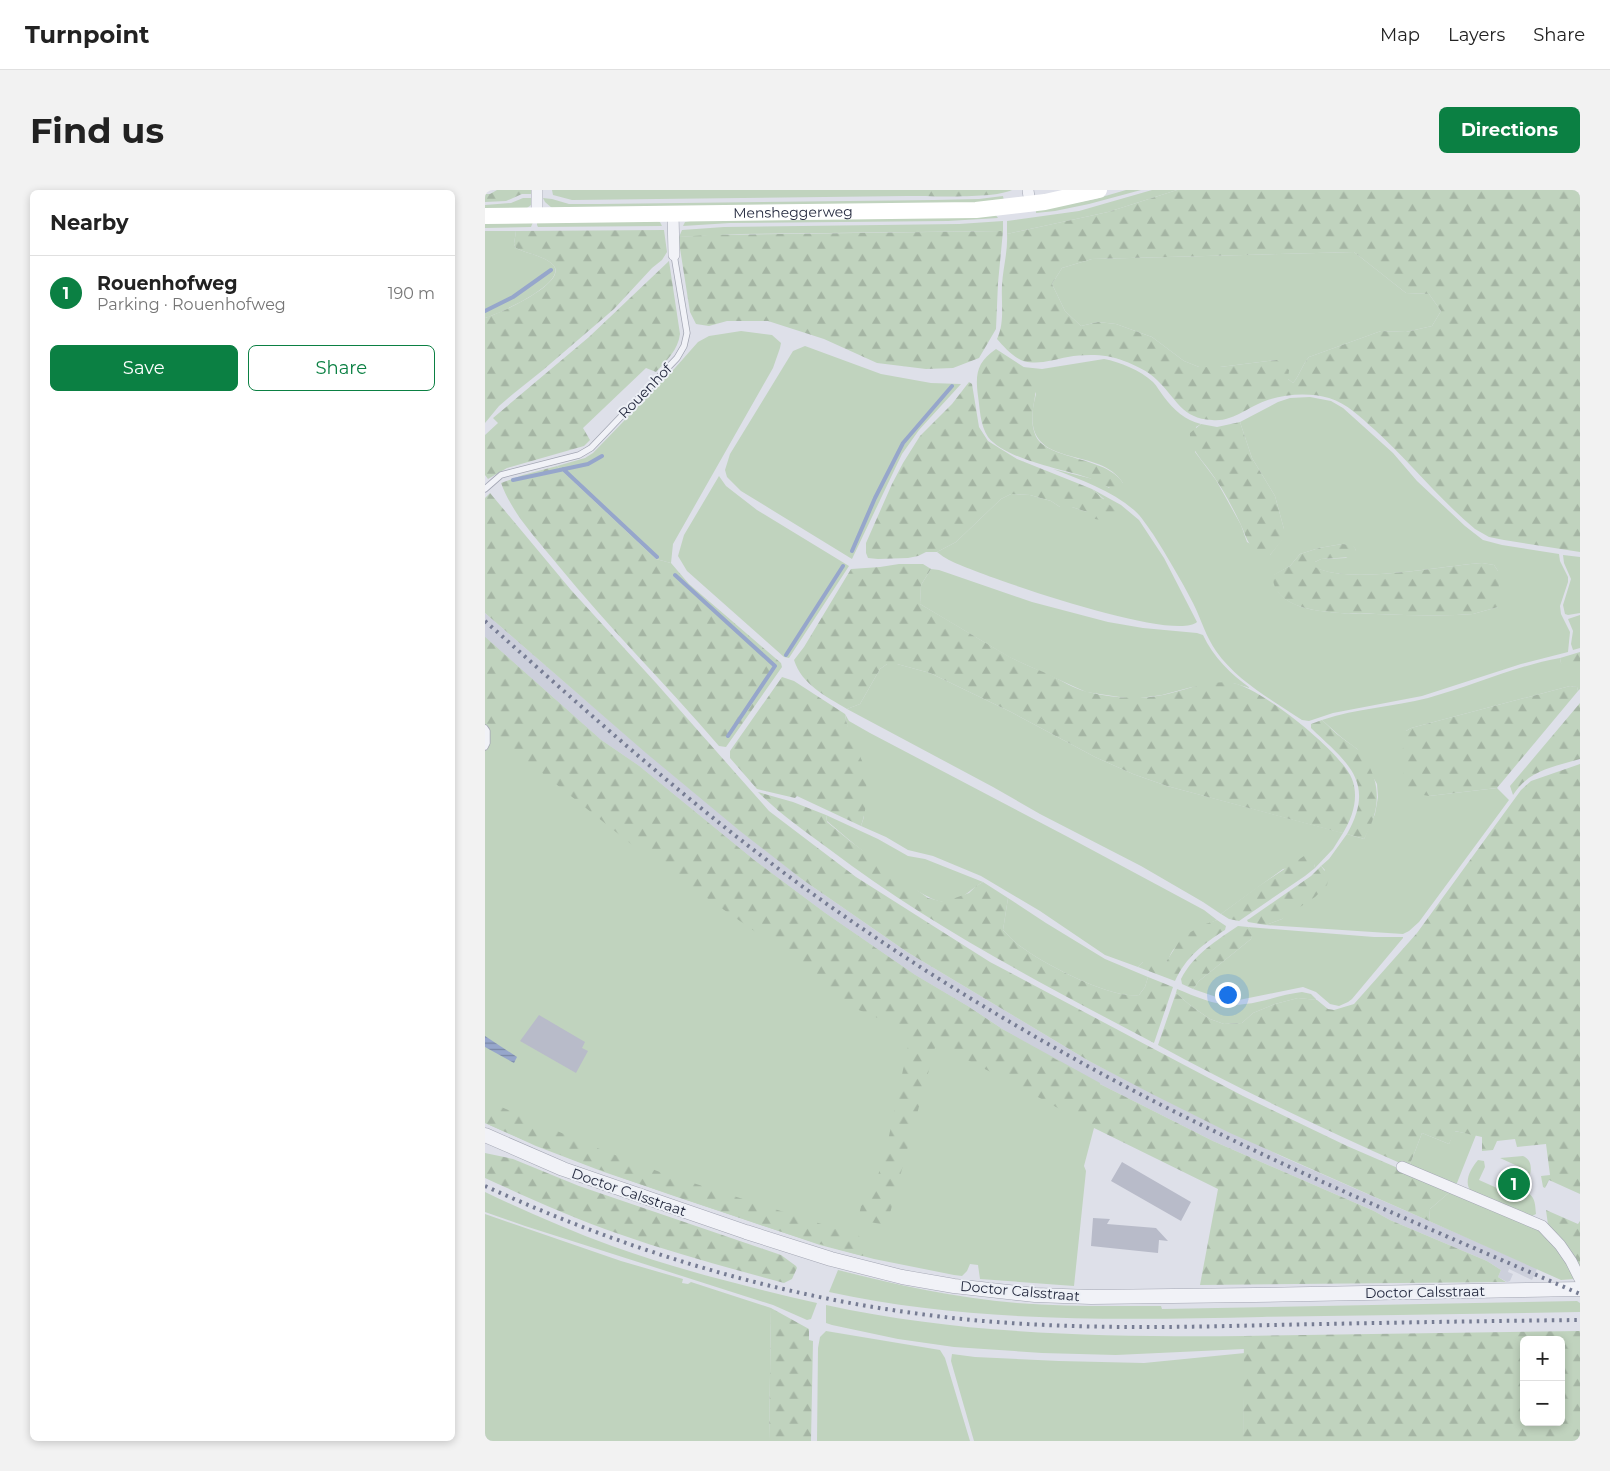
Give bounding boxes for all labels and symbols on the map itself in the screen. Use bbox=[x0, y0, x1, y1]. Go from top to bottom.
street label: Mensheggerweg bbox=[733, 203, 853, 222]
street label: Rouenhof bbox=[614, 359, 676, 422]
your location bbox=[1215, 982, 1241, 1008]
street label: Doctor Calsstraat bbox=[569, 1164, 689, 1220]
pin: 1 bbox=[1498, 1165, 1530, 1203]
street label: Doctor Calsstraat bbox=[959, 1277, 1081, 1305]
street label: Doctor Calsstraat bbox=[1365, 1282, 1486, 1302]

